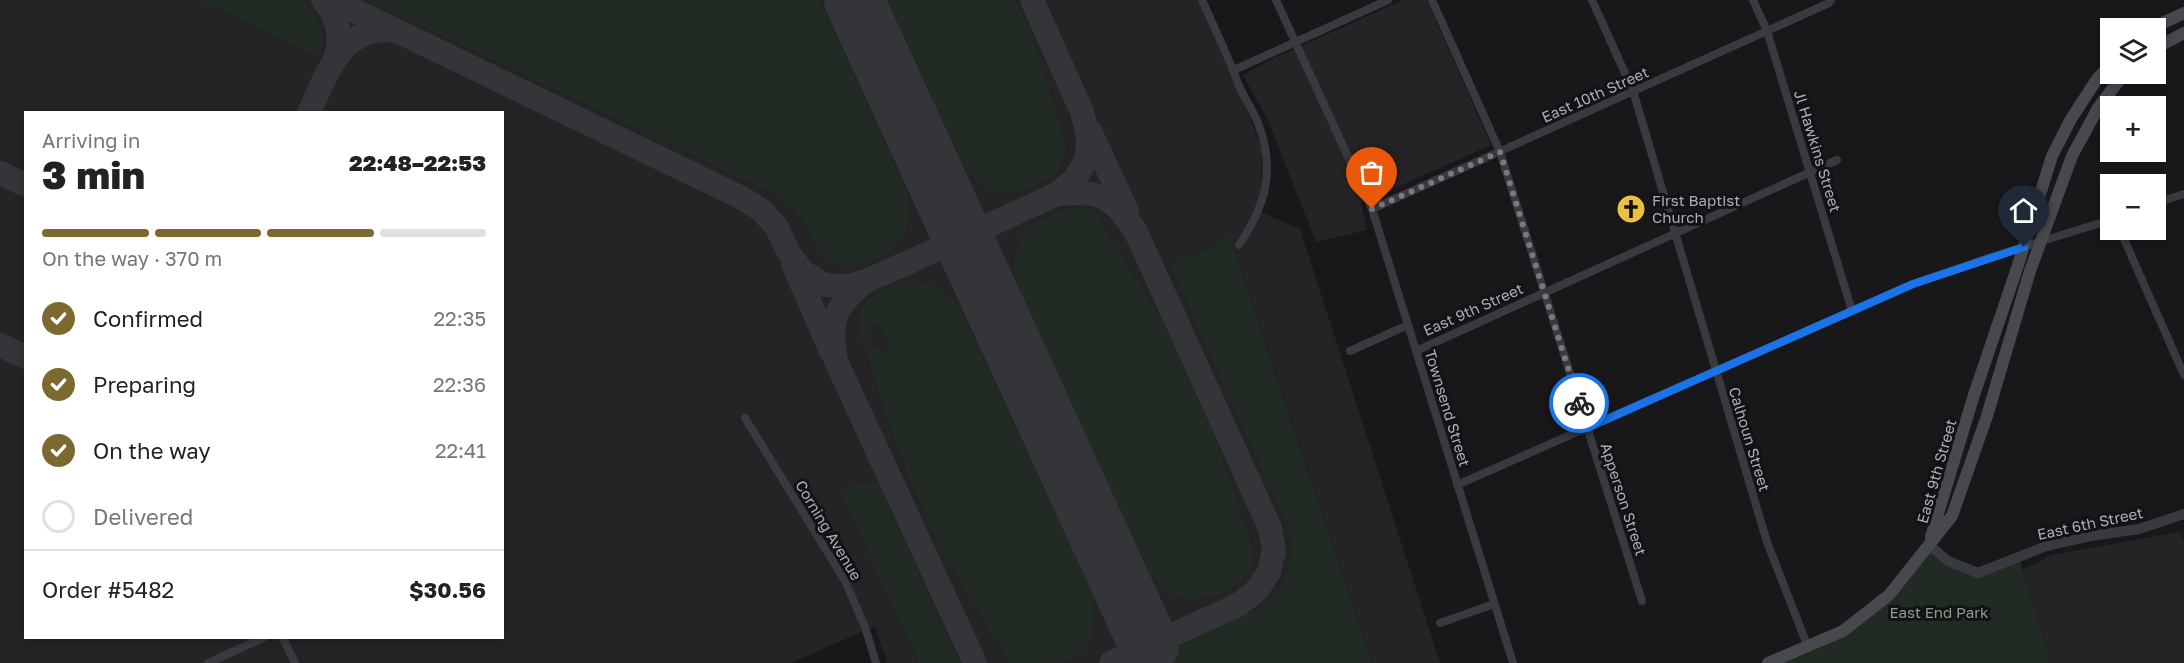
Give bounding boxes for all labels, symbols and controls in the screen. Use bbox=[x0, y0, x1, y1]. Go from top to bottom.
map controls bbox=[2100, 18, 2166, 240]
button: layers bbox=[2100, 18, 2166, 84]
street label: East 10th Street bbox=[1539, 62, 1651, 126]
street label: Jl Hawkins Street bbox=[1791, 88, 1845, 214]
button: + bbox=[2100, 96, 2166, 162]
text: Arriving in bbox=[42, 128, 140, 152]
pin bbox=[1346, 147, 1397, 209]
text: 22:48–22:53 bbox=[349, 149, 486, 176]
text: 3 min bbox=[42, 151, 145, 198]
icon: bag bbox=[1355, 156, 1388, 189]
button: − bbox=[2100, 174, 2166, 240]
pin bbox=[1998, 185, 2049, 247]
place label: First Baptist Church bbox=[1652, 191, 1740, 226]
church icon: First Baptist Church bbox=[1615, 193, 1647, 225]
icon: home bbox=[2007, 194, 2040, 227]
text: On the way · 370 m bbox=[42, 246, 222, 270]
street label: East 9th Street bbox=[1420, 279, 1526, 339]
icon: check bbox=[42, 302, 75, 335]
text: Confirmed bbox=[93, 305, 203, 332]
text: 22:35 bbox=[434, 306, 486, 330]
street label: Townsend Street bbox=[1422, 347, 1474, 469]
icon: check bbox=[42, 368, 75, 401]
text: Preparing bbox=[93, 371, 196, 398]
text: 22:36 bbox=[433, 372, 486, 396]
courier bbox=[1549, 373, 1609, 433]
street label: Calhoun Street bbox=[1726, 385, 1774, 493]
icon: bike bbox=[1563, 387, 1596, 420]
street label: East 9th Street bbox=[1913, 417, 1959, 525]
icon: check bbox=[42, 434, 75, 467]
text: On the way bbox=[93, 437, 211, 464]
text: 22:41 bbox=[435, 438, 486, 462]
street label: Apperson Street bbox=[1597, 440, 1651, 558]
street label: Corning Avenue bbox=[792, 477, 866, 584]
text: Delivered bbox=[93, 503, 193, 530]
street label: East 6th Street bbox=[2035, 503, 2145, 543]
text: Order #5482 bbox=[42, 576, 174, 603]
text: $30.56 bbox=[409, 576, 486, 603]
park label: East End Park bbox=[1889, 603, 1989, 621]

